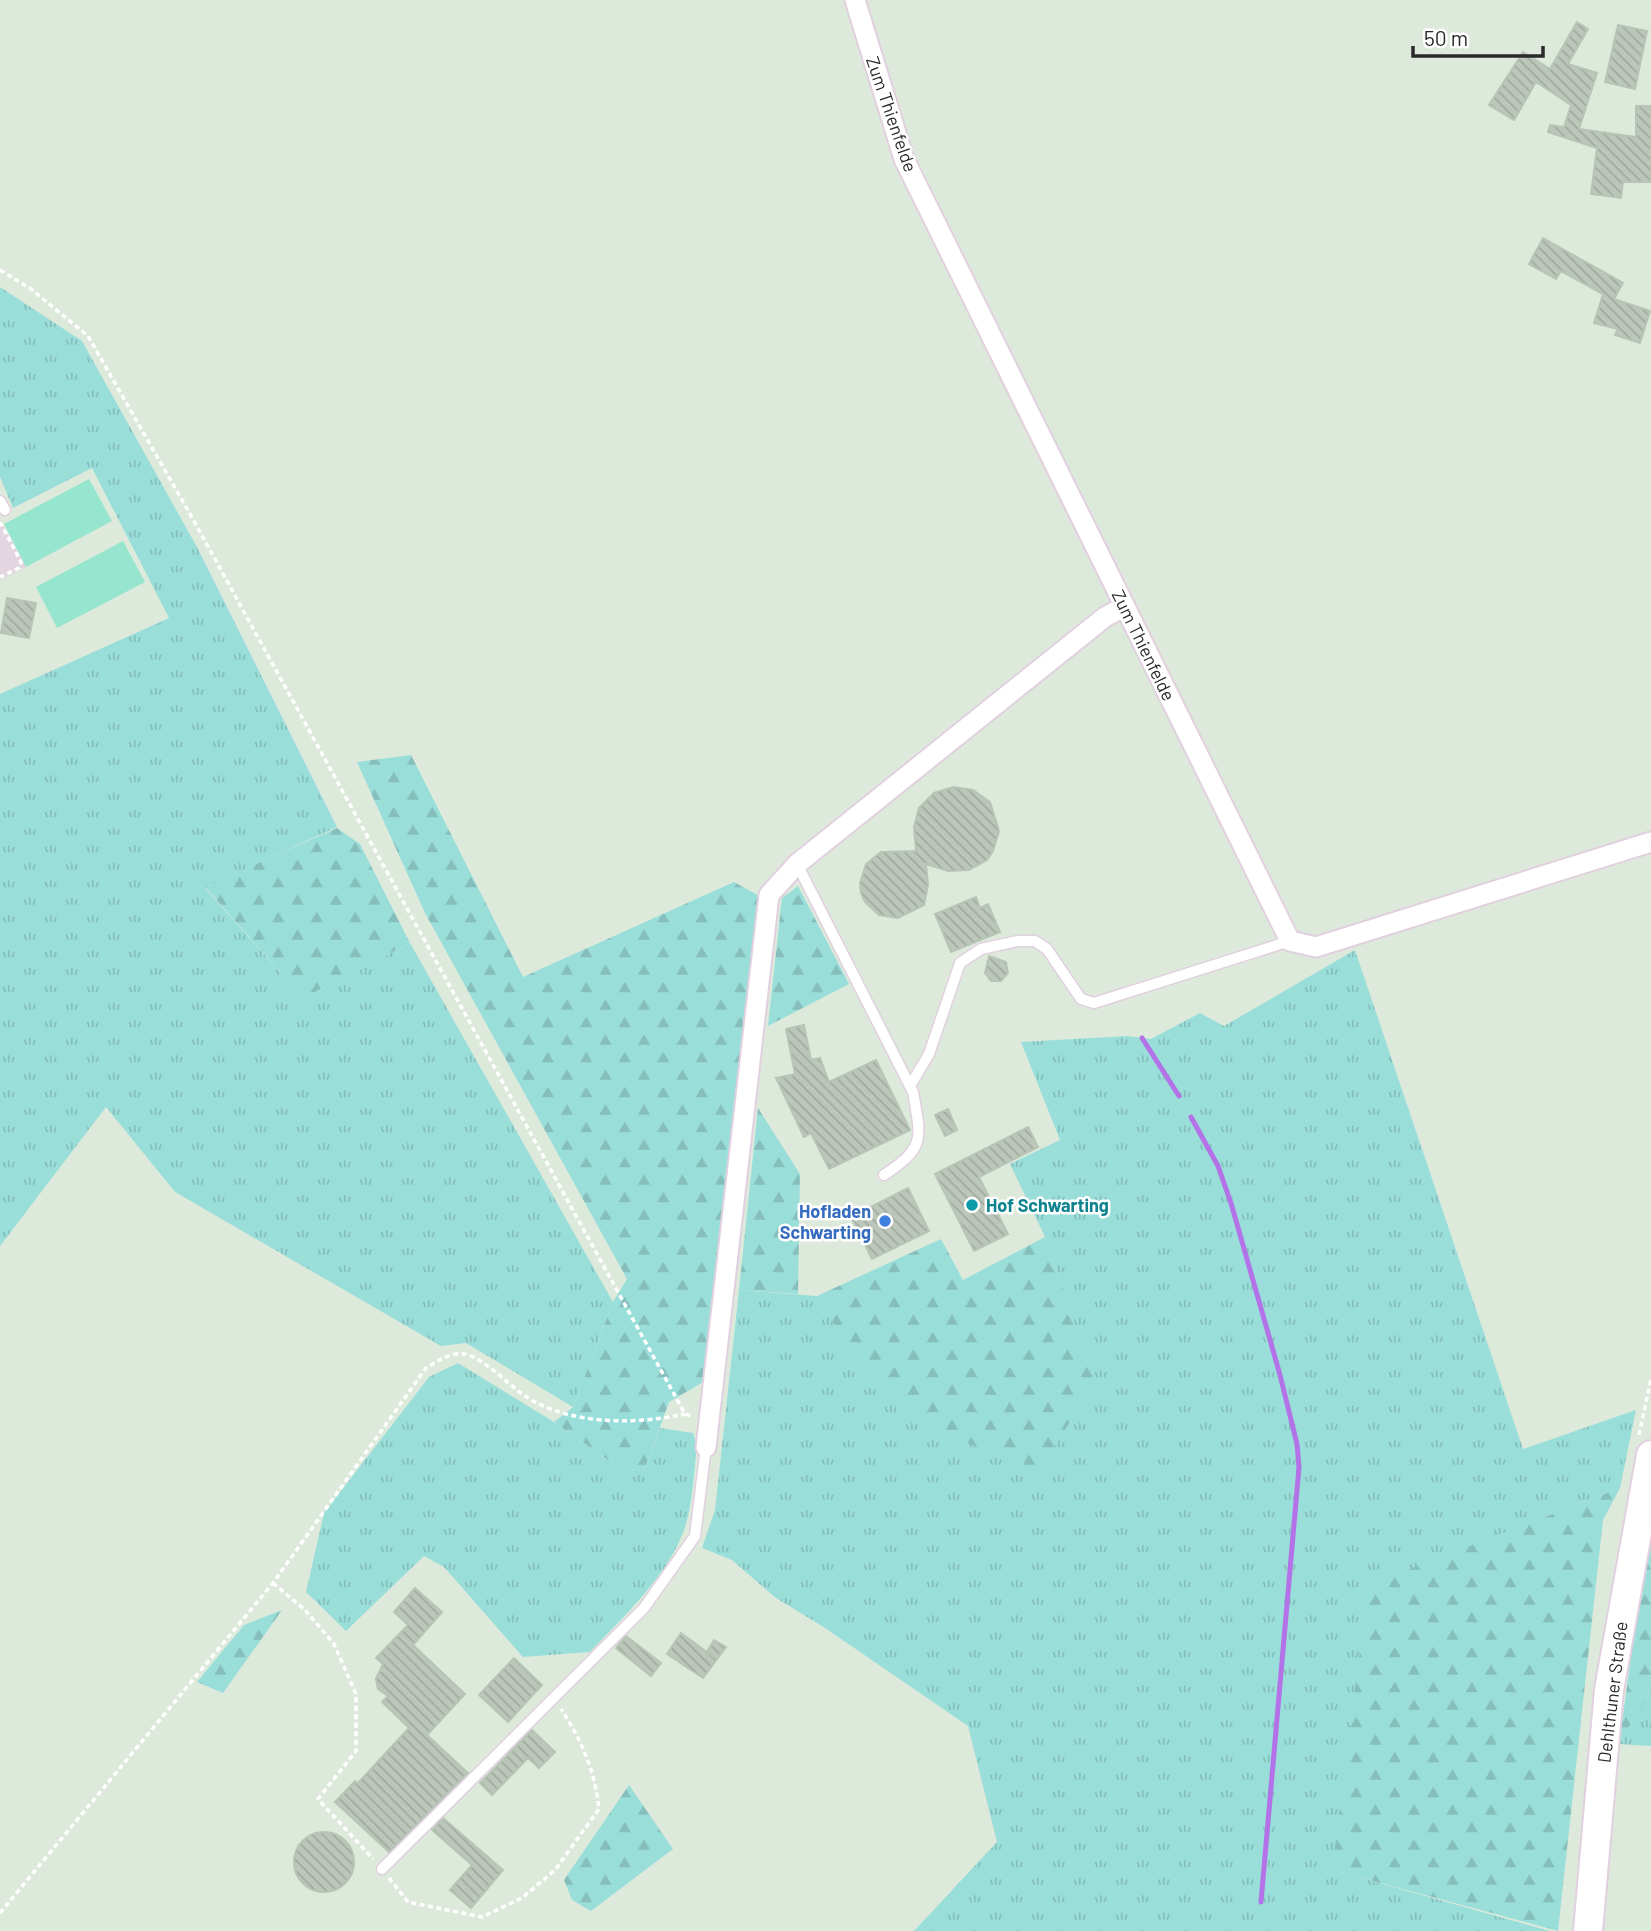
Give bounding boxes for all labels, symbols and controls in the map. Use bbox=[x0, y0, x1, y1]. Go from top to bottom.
scale bar bbox=[1413, 14, 1542, 58]
text: 50 m bbox=[1424, 25, 1468, 50]
street label: Zum Thienfelde bbox=[862, 53, 922, 175]
street label: Zum Thienfelde bbox=[1108, 586, 1180, 704]
place label: Hof Schwarting bbox=[986, 1194, 1109, 1216]
marker: Hof Schwarting bbox=[964, 1197, 980, 1213]
place label: Hofladen Schwarting bbox=[780, 1200, 871, 1243]
marker: Hofladen Schwarting bbox=[877, 1213, 893, 1229]
street label: Dehlthuner Straße bbox=[1592, 1620, 1632, 1764]

